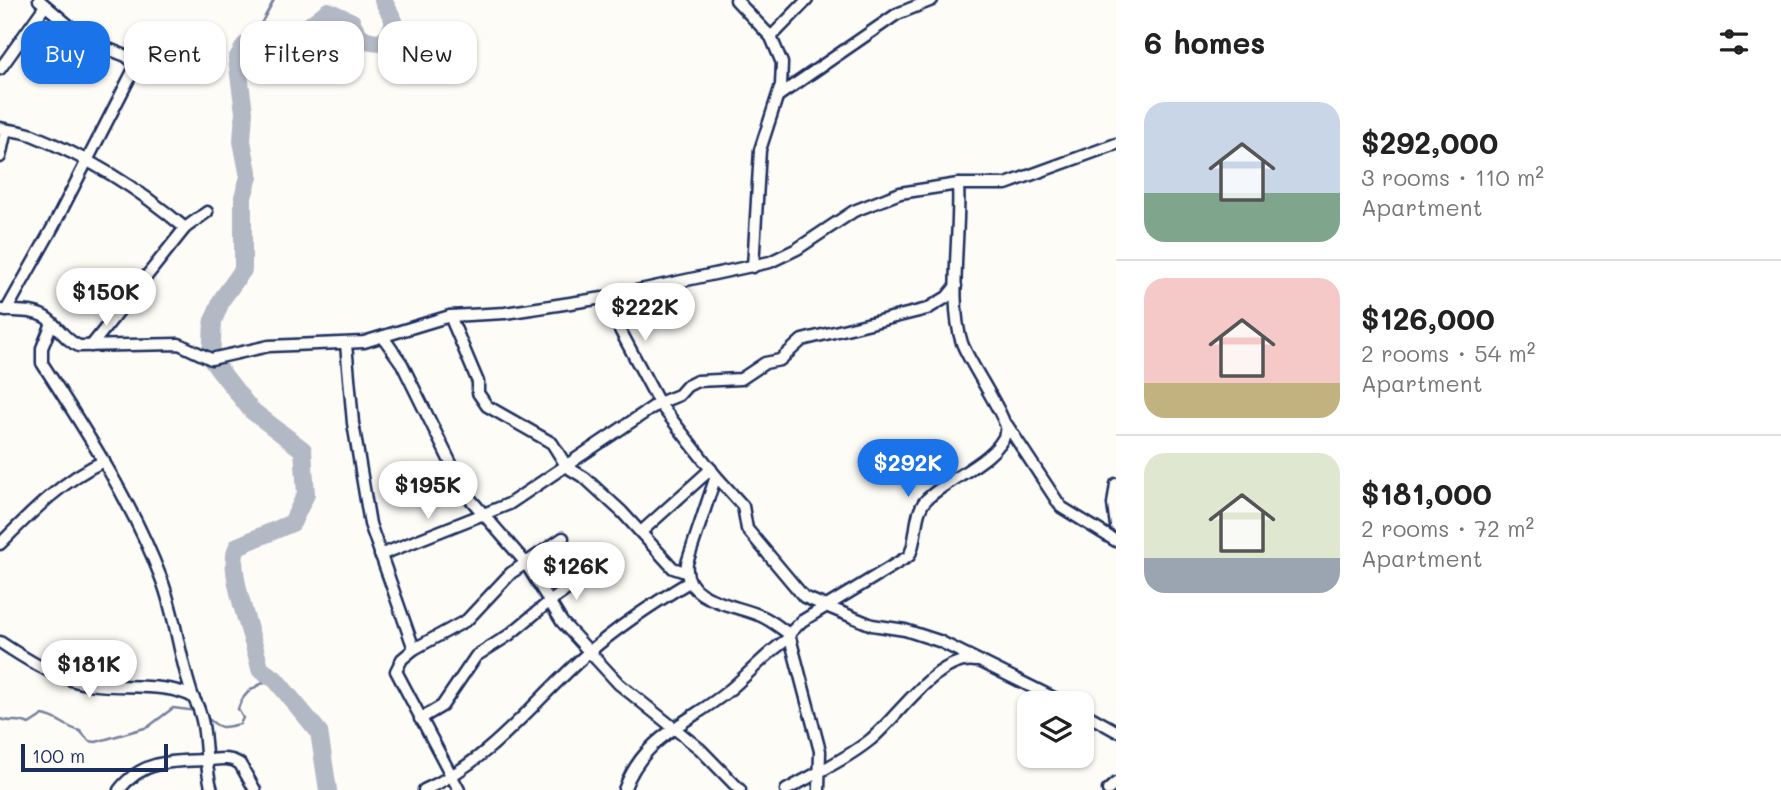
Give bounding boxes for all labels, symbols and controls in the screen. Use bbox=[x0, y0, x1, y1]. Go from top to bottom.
chip: Buy bbox=[21, 21, 110, 84]
chip: Rent bbox=[124, 21, 226, 84]
chip: Filters bbox=[240, 21, 364, 84]
chip: New bbox=[378, 21, 477, 84]
text: 6 homes bbox=[1144, 22, 1265, 62]
icon: filters bbox=[1715, 23, 1753, 61]
text: $292,000 bbox=[1361, 122, 1498, 162]
icon: home bbox=[1200, 130, 1284, 214]
text: 3 rooms · 110 m² bbox=[1361, 162, 1544, 192]
text: Apartment bbox=[1361, 192, 1483, 222]
pin: $150K bbox=[57, 268, 155, 328]
text: $150K bbox=[72, 276, 140, 306]
pin: $222K bbox=[596, 284, 694, 343]
text: $222K bbox=[611, 291, 679, 321]
text: $126,000 bbox=[1361, 298, 1495, 338]
icon: home bbox=[1200, 306, 1284, 390]
text: 2 rooms · 54 m² bbox=[1361, 338, 1536, 368]
text: Apartment bbox=[1361, 368, 1483, 398]
pin: $292K bbox=[859, 440, 957, 499]
text: $292K bbox=[874, 447, 942, 477]
pin: $195K bbox=[379, 462, 477, 521]
text: $195K bbox=[395, 469, 461, 499]
text: $181,000 bbox=[1361, 473, 1492, 513]
icon: home bbox=[1200, 481, 1284, 565]
text: 2 rooms · 72 m² bbox=[1361, 513, 1534, 543]
pin: $126K bbox=[527, 542, 625, 602]
text: Apartment bbox=[1361, 543, 1483, 573]
text: $126K bbox=[543, 550, 609, 580]
pin: $181K bbox=[40, 640, 138, 700]
text: $181K bbox=[57, 648, 121, 678]
map controls bbox=[1017, 691, 1094, 768]
button: layers bbox=[1017, 691, 1094, 768]
scale bar bbox=[21, 741, 168, 773]
text: 100 m bbox=[32, 743, 85, 768]

